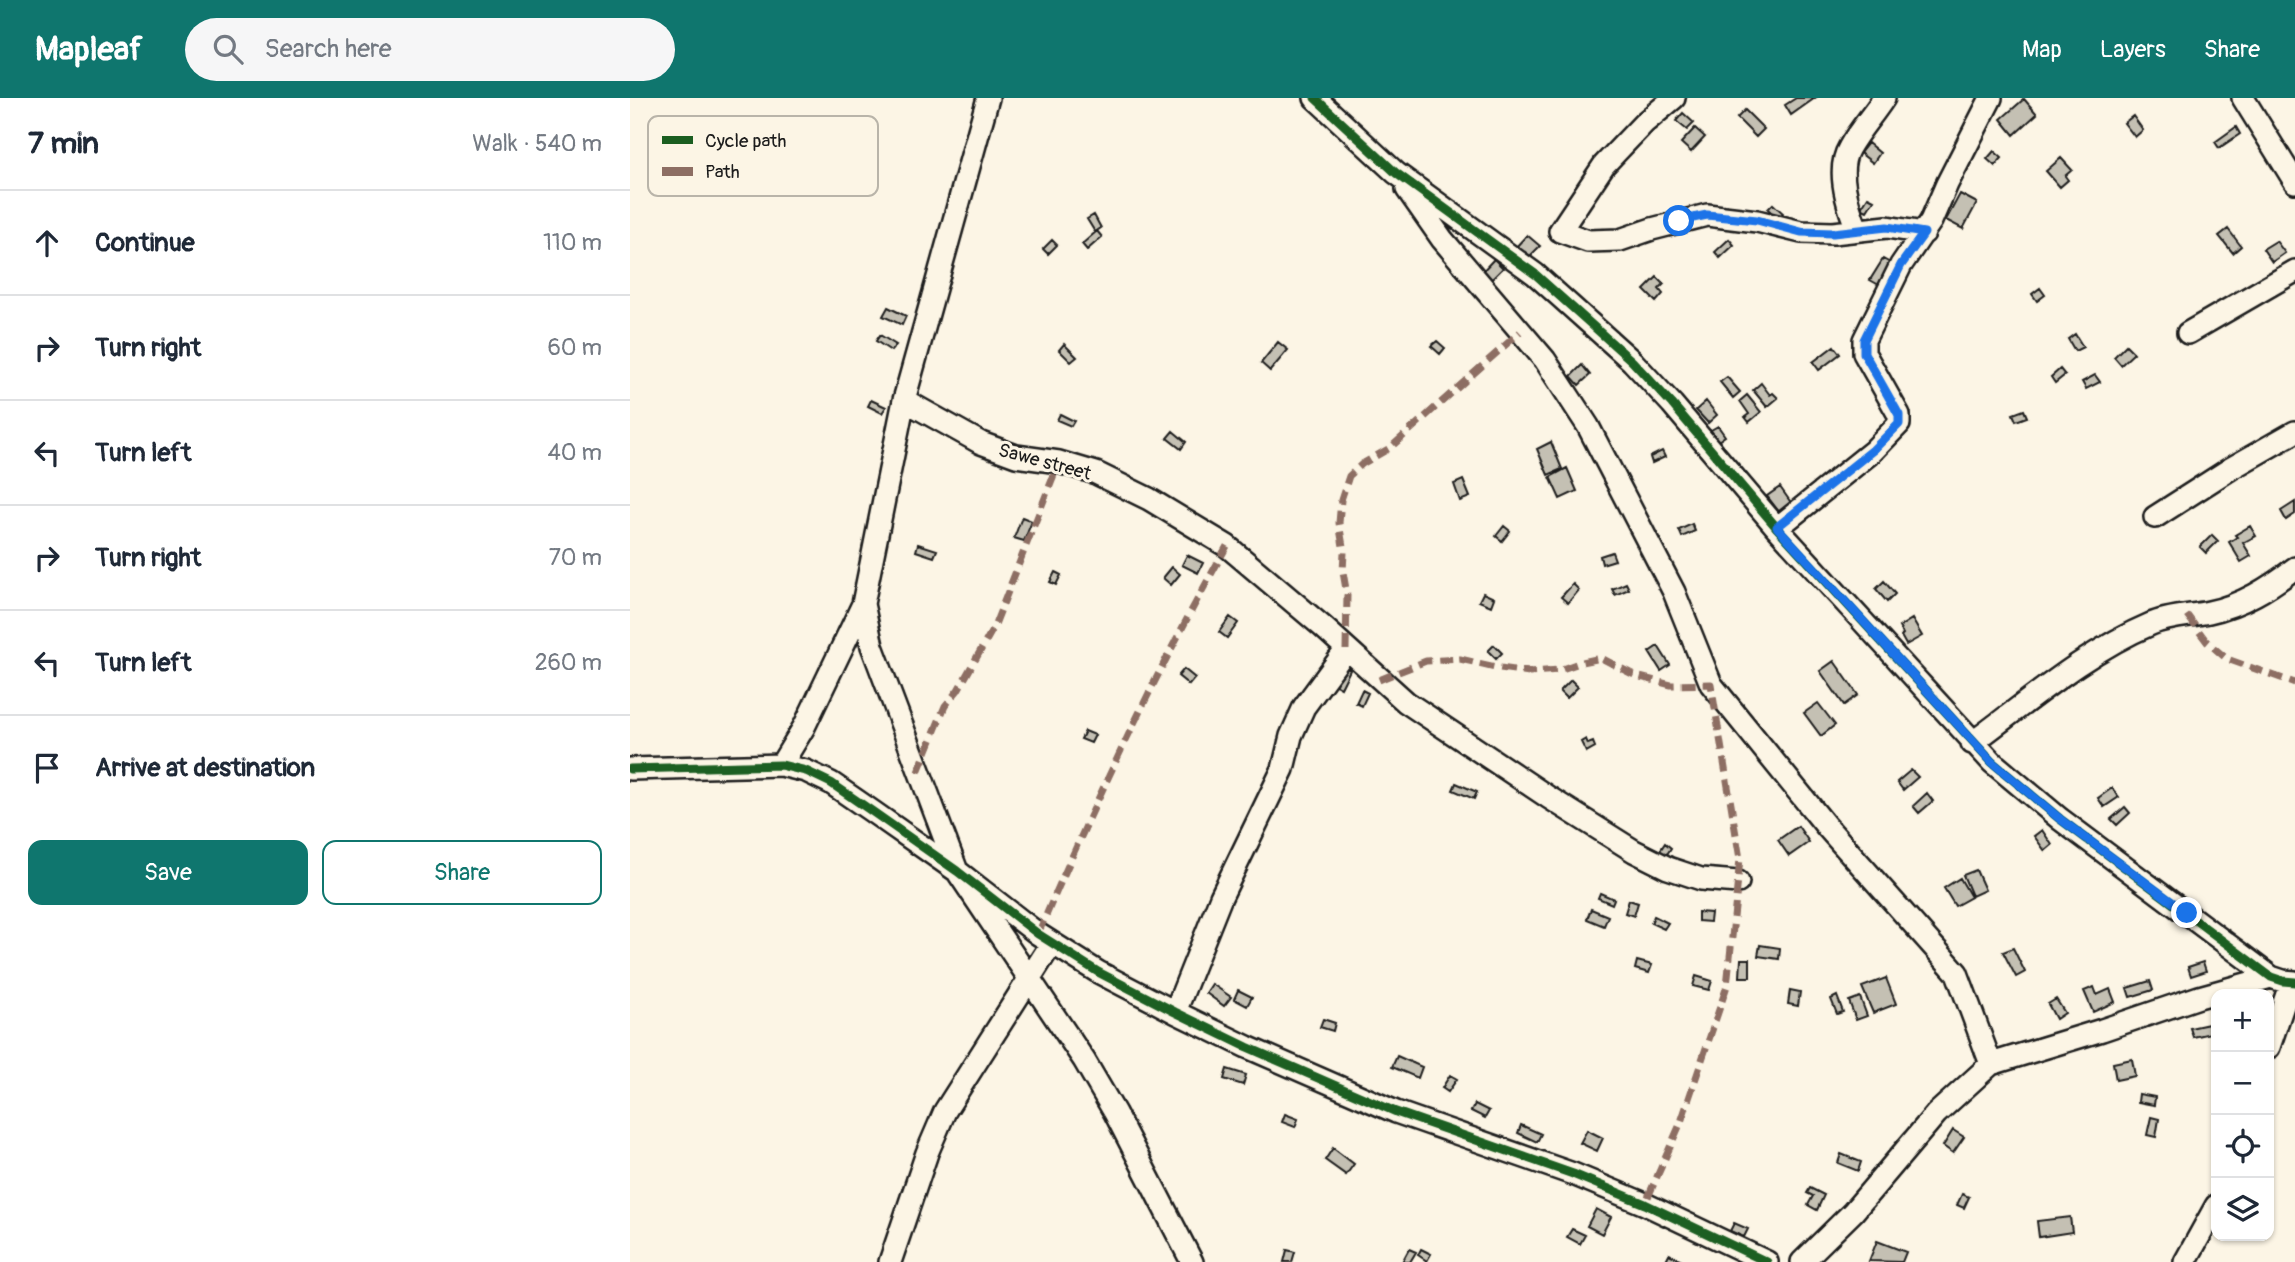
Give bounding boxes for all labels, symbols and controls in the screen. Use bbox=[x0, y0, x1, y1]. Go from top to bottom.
search box bbox=[185, 18, 675, 81]
text: Mapleaf bbox=[35, 29, 143, 70]
icon: search bbox=[209, 30, 247, 68]
text: Search here bbox=[265, 33, 392, 65]
text: Map bbox=[2022, 35, 2062, 64]
text: Layers bbox=[2100, 35, 2166, 64]
text: Share bbox=[2204, 35, 2260, 64]
legend bbox=[648, 116, 878, 196]
text: 7 min bbox=[28, 125, 99, 162]
text: Walk · 540 m bbox=[472, 129, 602, 158]
text: Cycle path bbox=[705, 129, 786, 153]
text: Path bbox=[705, 160, 740, 184]
route start bbox=[1663, 205, 1694, 236]
icon: ahead bbox=[28, 224, 66, 262]
text: Continue bbox=[95, 227, 195, 259]
text: 110 m bbox=[543, 228, 602, 257]
icon: right bbox=[28, 329, 66, 367]
text: Turn right bbox=[95, 332, 201, 364]
text: 60 m bbox=[547, 333, 602, 362]
icon: left bbox=[28, 434, 66, 472]
text: Turn left bbox=[95, 437, 191, 469]
text: 40 m bbox=[548, 438, 602, 467]
street label: Sawe street bbox=[996, 438, 1094, 486]
icon: right bbox=[28, 539, 66, 577]
text: Turn right bbox=[95, 542, 201, 574]
text: 70 m bbox=[549, 543, 602, 572]
icon: left bbox=[28, 644, 66, 682]
text: Turn left bbox=[95, 647, 191, 679]
text: 260 m bbox=[535, 648, 602, 677]
icon: arrive bbox=[28, 749, 66, 787]
text: Arrive at destination bbox=[95, 752, 315, 784]
button: Save bbox=[28, 840, 308, 905]
button: Share bbox=[322, 840, 602, 905]
route end bbox=[2171, 897, 2202, 928]
map controls bbox=[2211, 989, 2274, 1241]
button: + bbox=[2211, 989, 2274, 1052]
button: − bbox=[2211, 1052, 2274, 1115]
button: locate bbox=[2211, 1115, 2274, 1178]
button: layers bbox=[2211, 1178, 2274, 1241]

